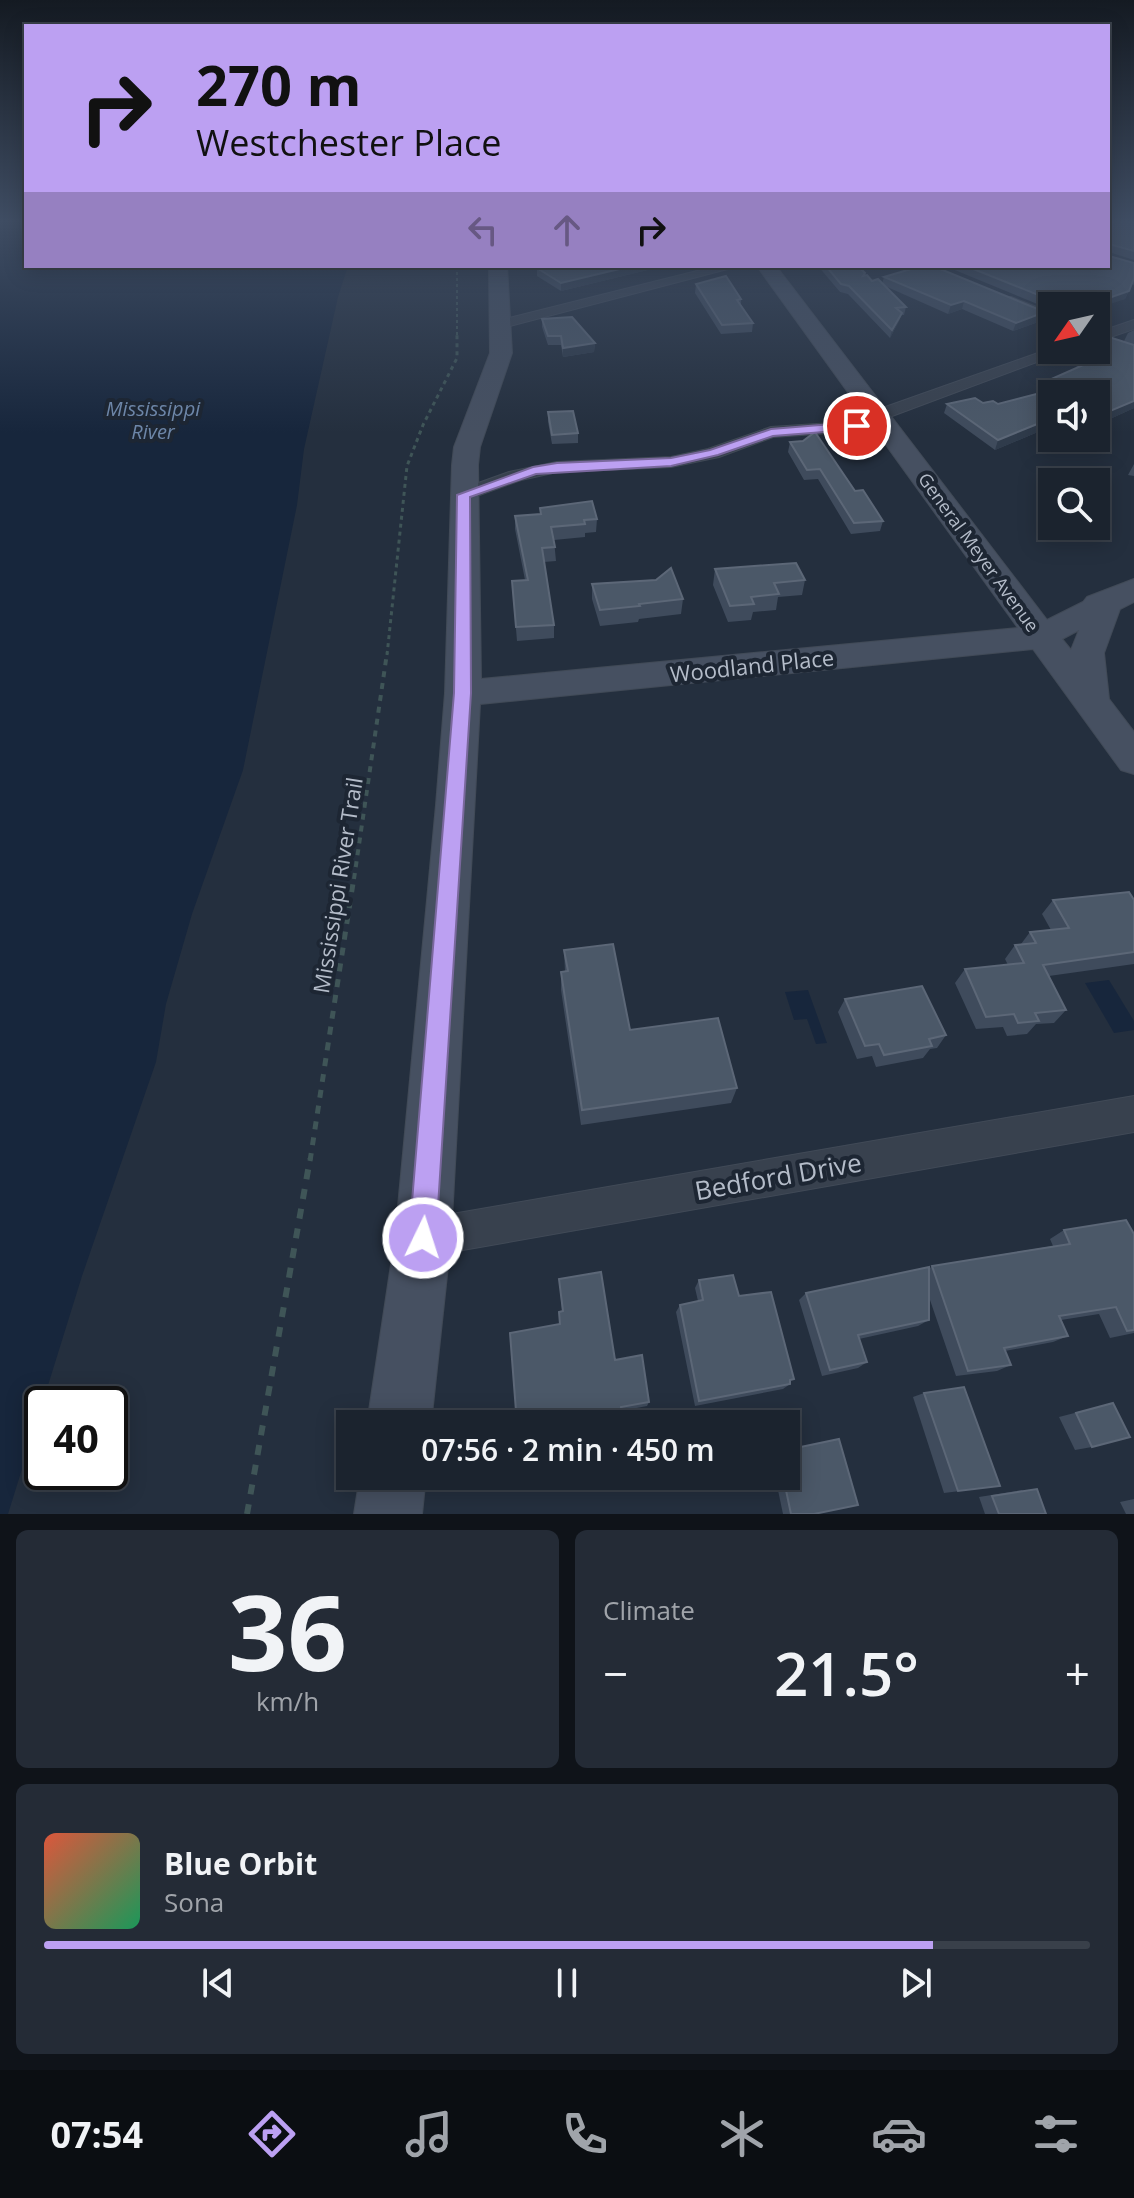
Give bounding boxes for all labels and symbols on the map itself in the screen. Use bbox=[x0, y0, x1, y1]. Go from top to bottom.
north arrow bbox=[1038, 292, 1110, 364]
pin bbox=[823, 392, 891, 460]
water label: Mississippi River bbox=[106, 395, 201, 445]
street label: General Meyer Avenue bbox=[913, 468, 1045, 636]
street label: Woodland Place bbox=[669, 641, 835, 689]
street label: Mississippi River Trail bbox=[305, 775, 369, 995]
street label: Bedford Drive bbox=[692, 1144, 864, 1208]
position arrow bbox=[381, 1196, 465, 1280]
speed limit sign: 40 bbox=[24, 1386, 128, 1490]

